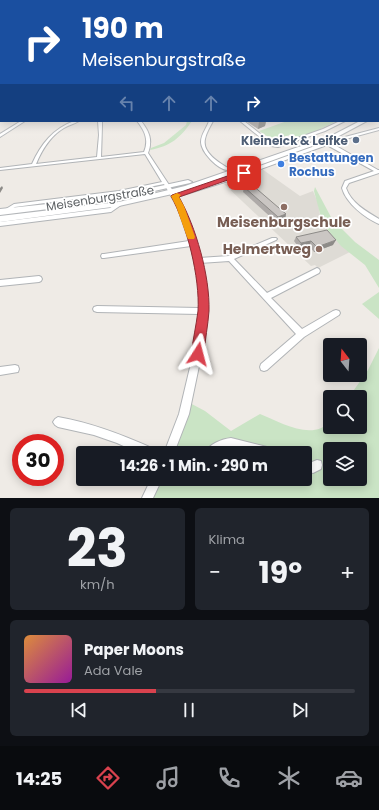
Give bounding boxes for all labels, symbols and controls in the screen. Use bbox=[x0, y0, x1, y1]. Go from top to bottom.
text: 190 m bbox=[82, 9, 164, 48]
icon: right bbox=[16, 16, 68, 68]
text: Meisenburgstraße bbox=[82, 47, 246, 72]
icon: left bbox=[116, 92, 138, 114]
icon: ahead bbox=[158, 92, 180, 114]
icon: ahead bbox=[200, 92, 222, 114]
icon: right bbox=[242, 92, 264, 114]
place label: Kleineick & Leifke bbox=[241, 132, 349, 149]
marker: Kleineick & Leifke bbox=[351, 135, 361, 145]
place label: Bestattungen Rochus bbox=[289, 149, 374, 180]
pin bbox=[227, 156, 261, 190]
marker: Bestattungen Rochus bbox=[276, 159, 286, 169]
icon: arrive bbox=[233, 162, 255, 184]
street label: Meisenburgstraße bbox=[45, 181, 155, 215]
marker: Meisenburgschule bbox=[279, 202, 289, 212]
place label: Meisenburgschule bbox=[217, 212, 351, 232]
place label: Helmertweg bbox=[223, 239, 311, 259]
marker: Helmertweg bbox=[314, 244, 324, 254]
position arrow bbox=[177, 333, 219, 375]
north arrow bbox=[323, 338, 367, 382]
map controls bbox=[323, 338, 367, 486]
button: search bbox=[323, 390, 367, 434]
speed limit sign: 30 bbox=[12, 434, 64, 486]
button: layers bbox=[323, 442, 367, 486]
text: 14:26 · 1 Min. · 290 m bbox=[120, 455, 268, 476]
text: 23 bbox=[67, 512, 128, 585]
text: Klima bbox=[209, 530, 245, 549]
text: 19° bbox=[258, 551, 302, 594]
text: − bbox=[209, 557, 221, 588]
text: + bbox=[340, 557, 355, 588]
text: km/h bbox=[80, 575, 115, 594]
text: Paper Moons bbox=[84, 639, 184, 660]
text: Ada Vale bbox=[84, 661, 143, 680]
icon: previous bbox=[68, 699, 90, 721]
icon: pause bbox=[178, 699, 200, 721]
icon: next bbox=[289, 699, 311, 721]
icon: directions bbox=[94, 764, 122, 792]
icon: music bbox=[154, 764, 182, 792]
icon: phone bbox=[215, 764, 243, 792]
icon: climate bbox=[275, 764, 303, 792]
icon: car bbox=[335, 764, 363, 792]
text: 14:25 bbox=[16, 766, 62, 791]

